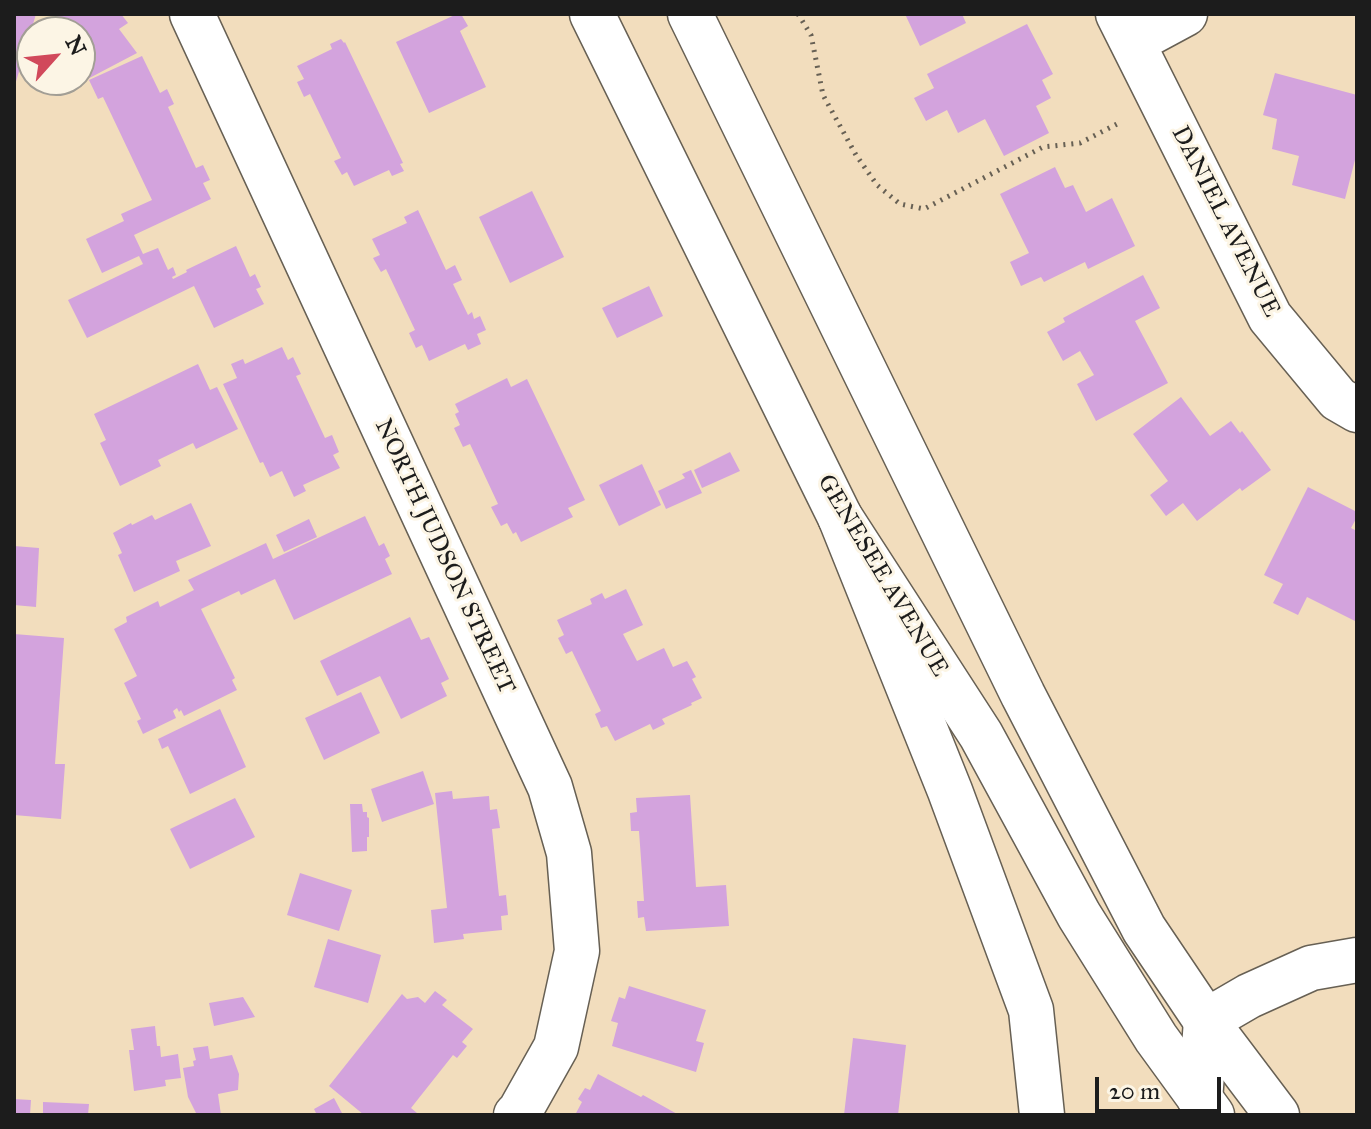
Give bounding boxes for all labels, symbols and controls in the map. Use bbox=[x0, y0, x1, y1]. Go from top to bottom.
north arrow bbox=[16, 16, 96, 96]
text: N bbox=[60, 31, 92, 60]
street label: DANIEL AVENUE bbox=[1164, 122, 1286, 322]
street label: NORTH JUDSON STREET bbox=[368, 415, 520, 699]
street label: GENESEE AVENUE bbox=[810, 470, 954, 682]
scale bar bbox=[1099, 1061, 1225, 1111]
text: 20 m bbox=[1109, 1076, 1160, 1106]

